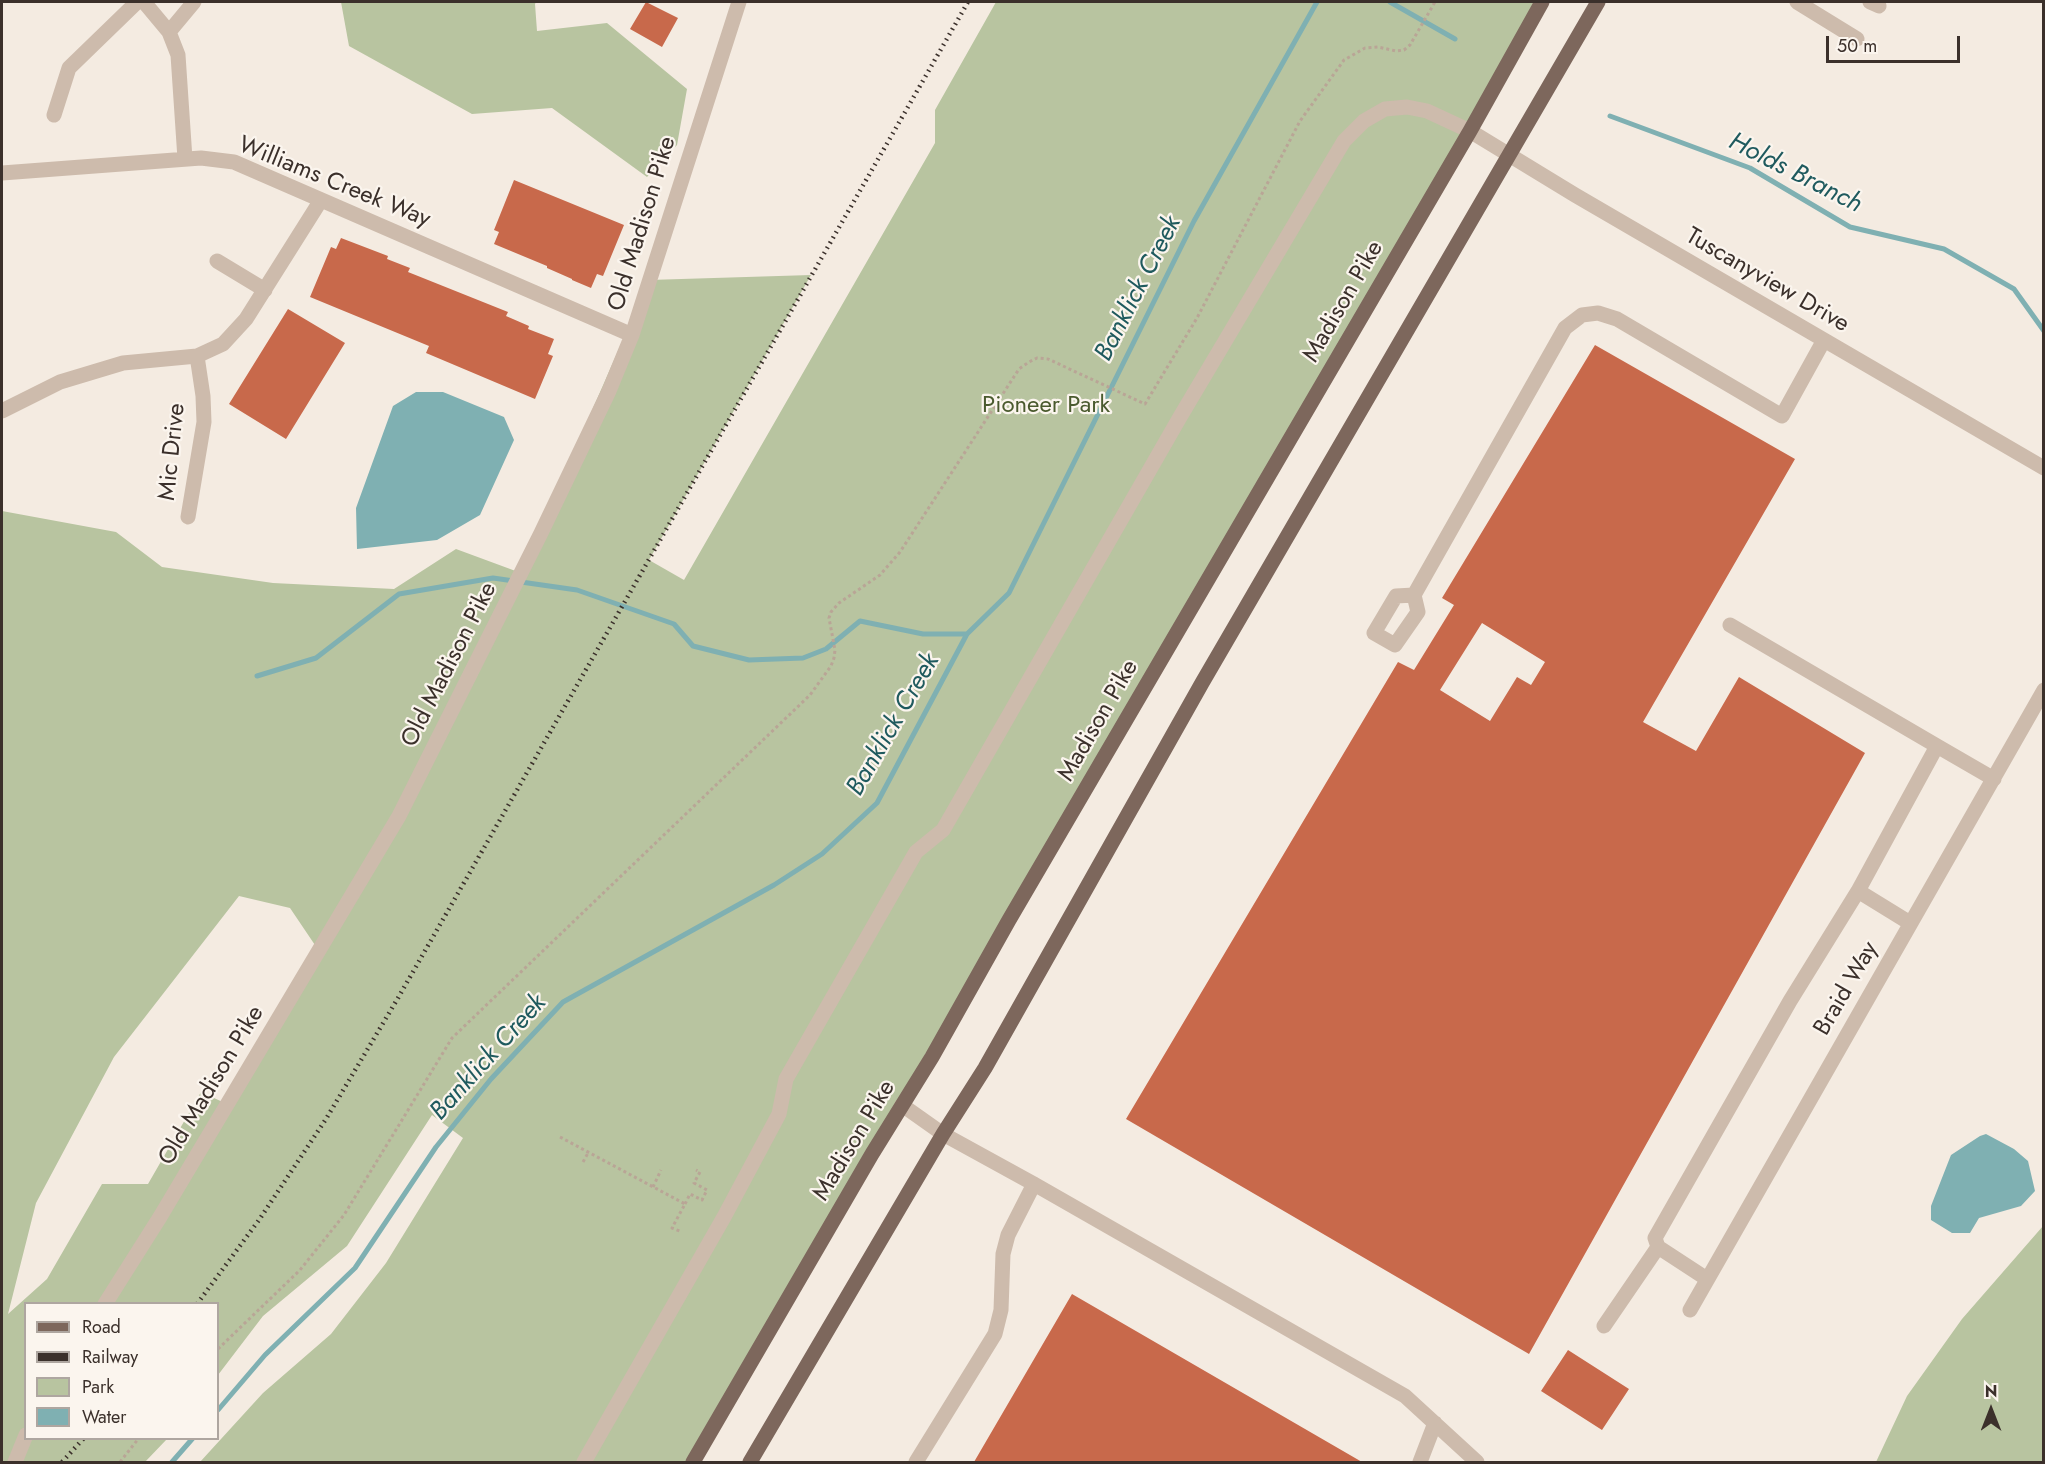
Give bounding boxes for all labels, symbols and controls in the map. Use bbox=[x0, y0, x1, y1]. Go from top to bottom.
scale bar bbox=[1829, 24, 1962, 62]
text: 50 m bbox=[1837, 33, 1877, 59]
water label: Holds Branch bbox=[1723, 127, 1867, 221]
street label: Williams Creek Way bbox=[234, 131, 434, 235]
street label: Old Madison Pike bbox=[603, 133, 683, 315]
water label: Banklick Creek bbox=[1089, 211, 1189, 367]
street label: Tuscanyview Drive bbox=[1680, 223, 1854, 339]
street label: Madison Pike bbox=[1298, 236, 1390, 368]
park label: Pioneer Park bbox=[982, 392, 1110, 420]
street label: Mic Drive bbox=[154, 402, 192, 502]
street label: Old Madison Pike bbox=[396, 578, 504, 752]
water label: Banklick Creek bbox=[841, 648, 947, 802]
street label: Madison Pike bbox=[1053, 655, 1145, 787]
street label: Braid Way bbox=[1809, 937, 1885, 1041]
water label: Banklick Creek bbox=[424, 989, 554, 1127]
street label: Old Madison Pike bbox=[153, 1001, 271, 1171]
street label: Madison Pike bbox=[808, 1076, 902, 1206]
legend bbox=[24, 1302, 219, 1440]
text: Road bbox=[82, 1314, 121, 1340]
text: Railway bbox=[82, 1344, 138, 1370]
text: Park bbox=[82, 1374, 114, 1400]
north arrow bbox=[1961, 1380, 2021, 1440]
text: N bbox=[1985, 1380, 1997, 1403]
text: Water bbox=[82, 1404, 126, 1430]

